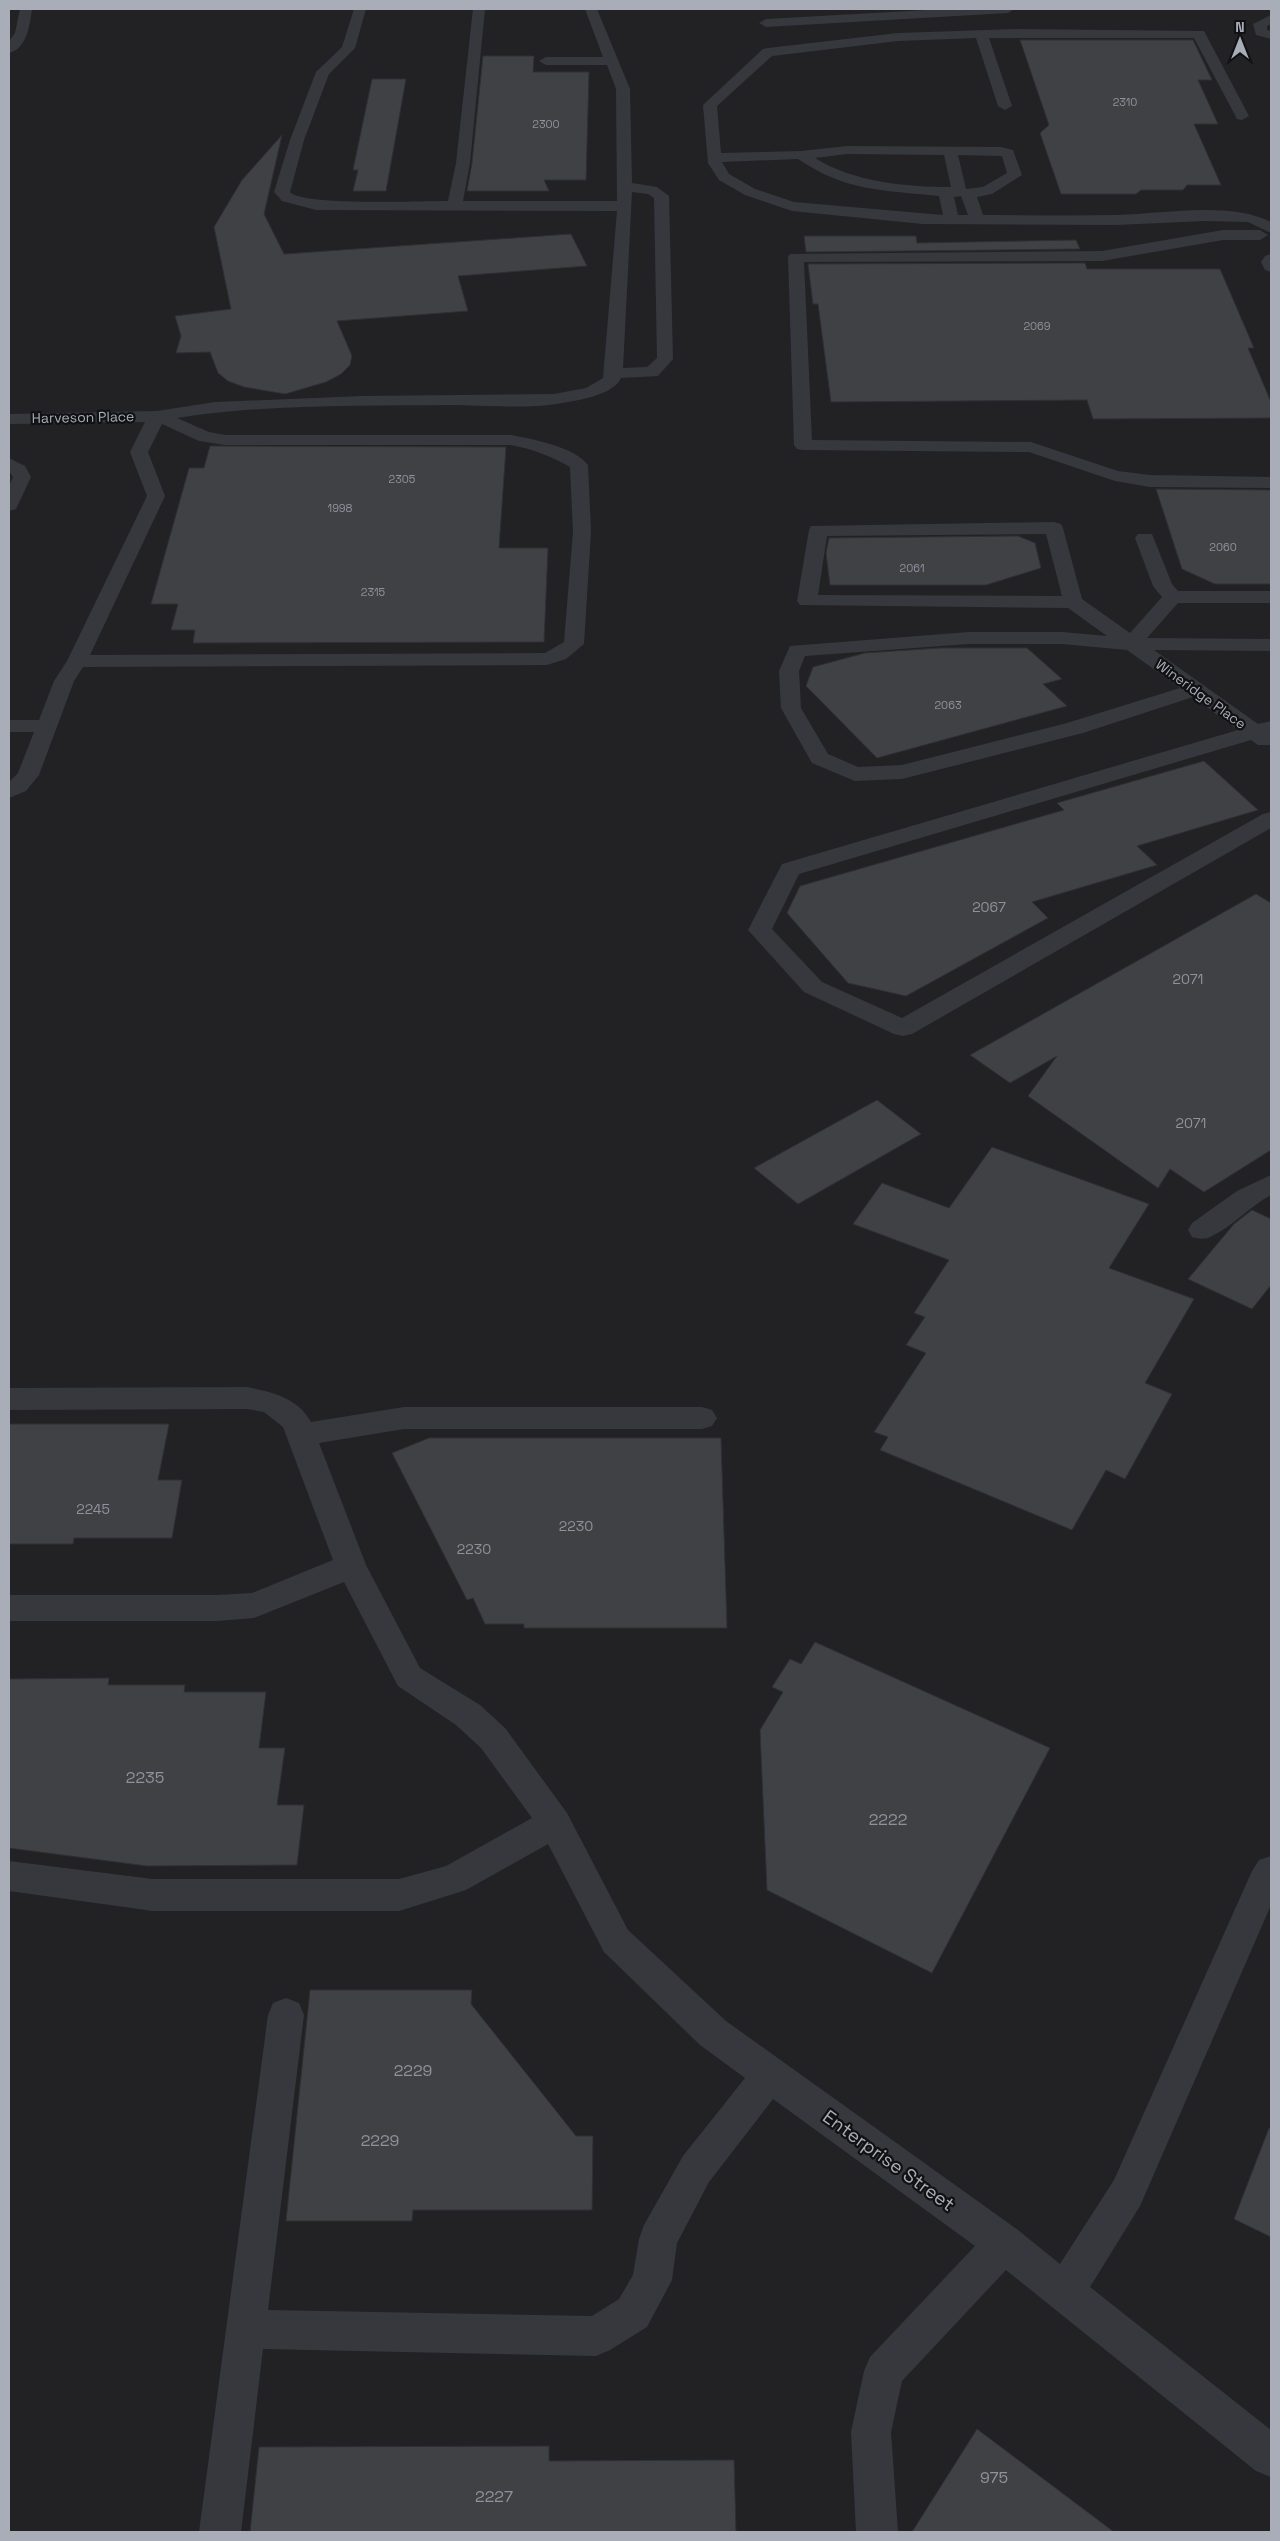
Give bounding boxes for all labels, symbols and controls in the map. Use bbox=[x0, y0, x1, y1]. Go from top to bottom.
north arrow bbox=[1215, 15, 1265, 65]
text: N bbox=[1235, 18, 1245, 36]
house number: 2310 bbox=[1113, 95, 1137, 109]
house number: 2300 bbox=[532, 117, 560, 131]
house number: 2069 bbox=[1023, 319, 1051, 333]
street label: Harveson Place bbox=[32, 407, 134, 427]
house number: 2305 bbox=[389, 472, 416, 486]
house number: 1998 bbox=[328, 501, 353, 515]
house number: 2060 bbox=[1209, 540, 1237, 554]
house number: 2061 bbox=[900, 561, 925, 575]
house number: 2315 bbox=[361, 585, 386, 599]
street label: Wineridge Place bbox=[1152, 655, 1250, 733]
house number: 2063 bbox=[934, 698, 962, 712]
house number: 2067 bbox=[972, 898, 1006, 916]
house number: 2071 bbox=[1173, 970, 1203, 988]
house number: 2071 bbox=[1176, 1114, 1206, 1132]
house number: 2245 bbox=[76, 1500, 110, 1518]
house number: 2230 bbox=[559, 1517, 593, 1535]
house number: 2230 bbox=[457, 1540, 491, 1558]
house number: 2235 bbox=[126, 1767, 164, 1788]
house number: 2222 bbox=[869, 1809, 907, 1830]
house number: 2229 bbox=[394, 2060, 432, 2081]
street label: Enterprise Street bbox=[818, 2104, 960, 2217]
house number: 2229 bbox=[361, 2130, 399, 2151]
house number: 975 bbox=[980, 2467, 1008, 2488]
house number: 2227 bbox=[475, 2486, 513, 2507]

